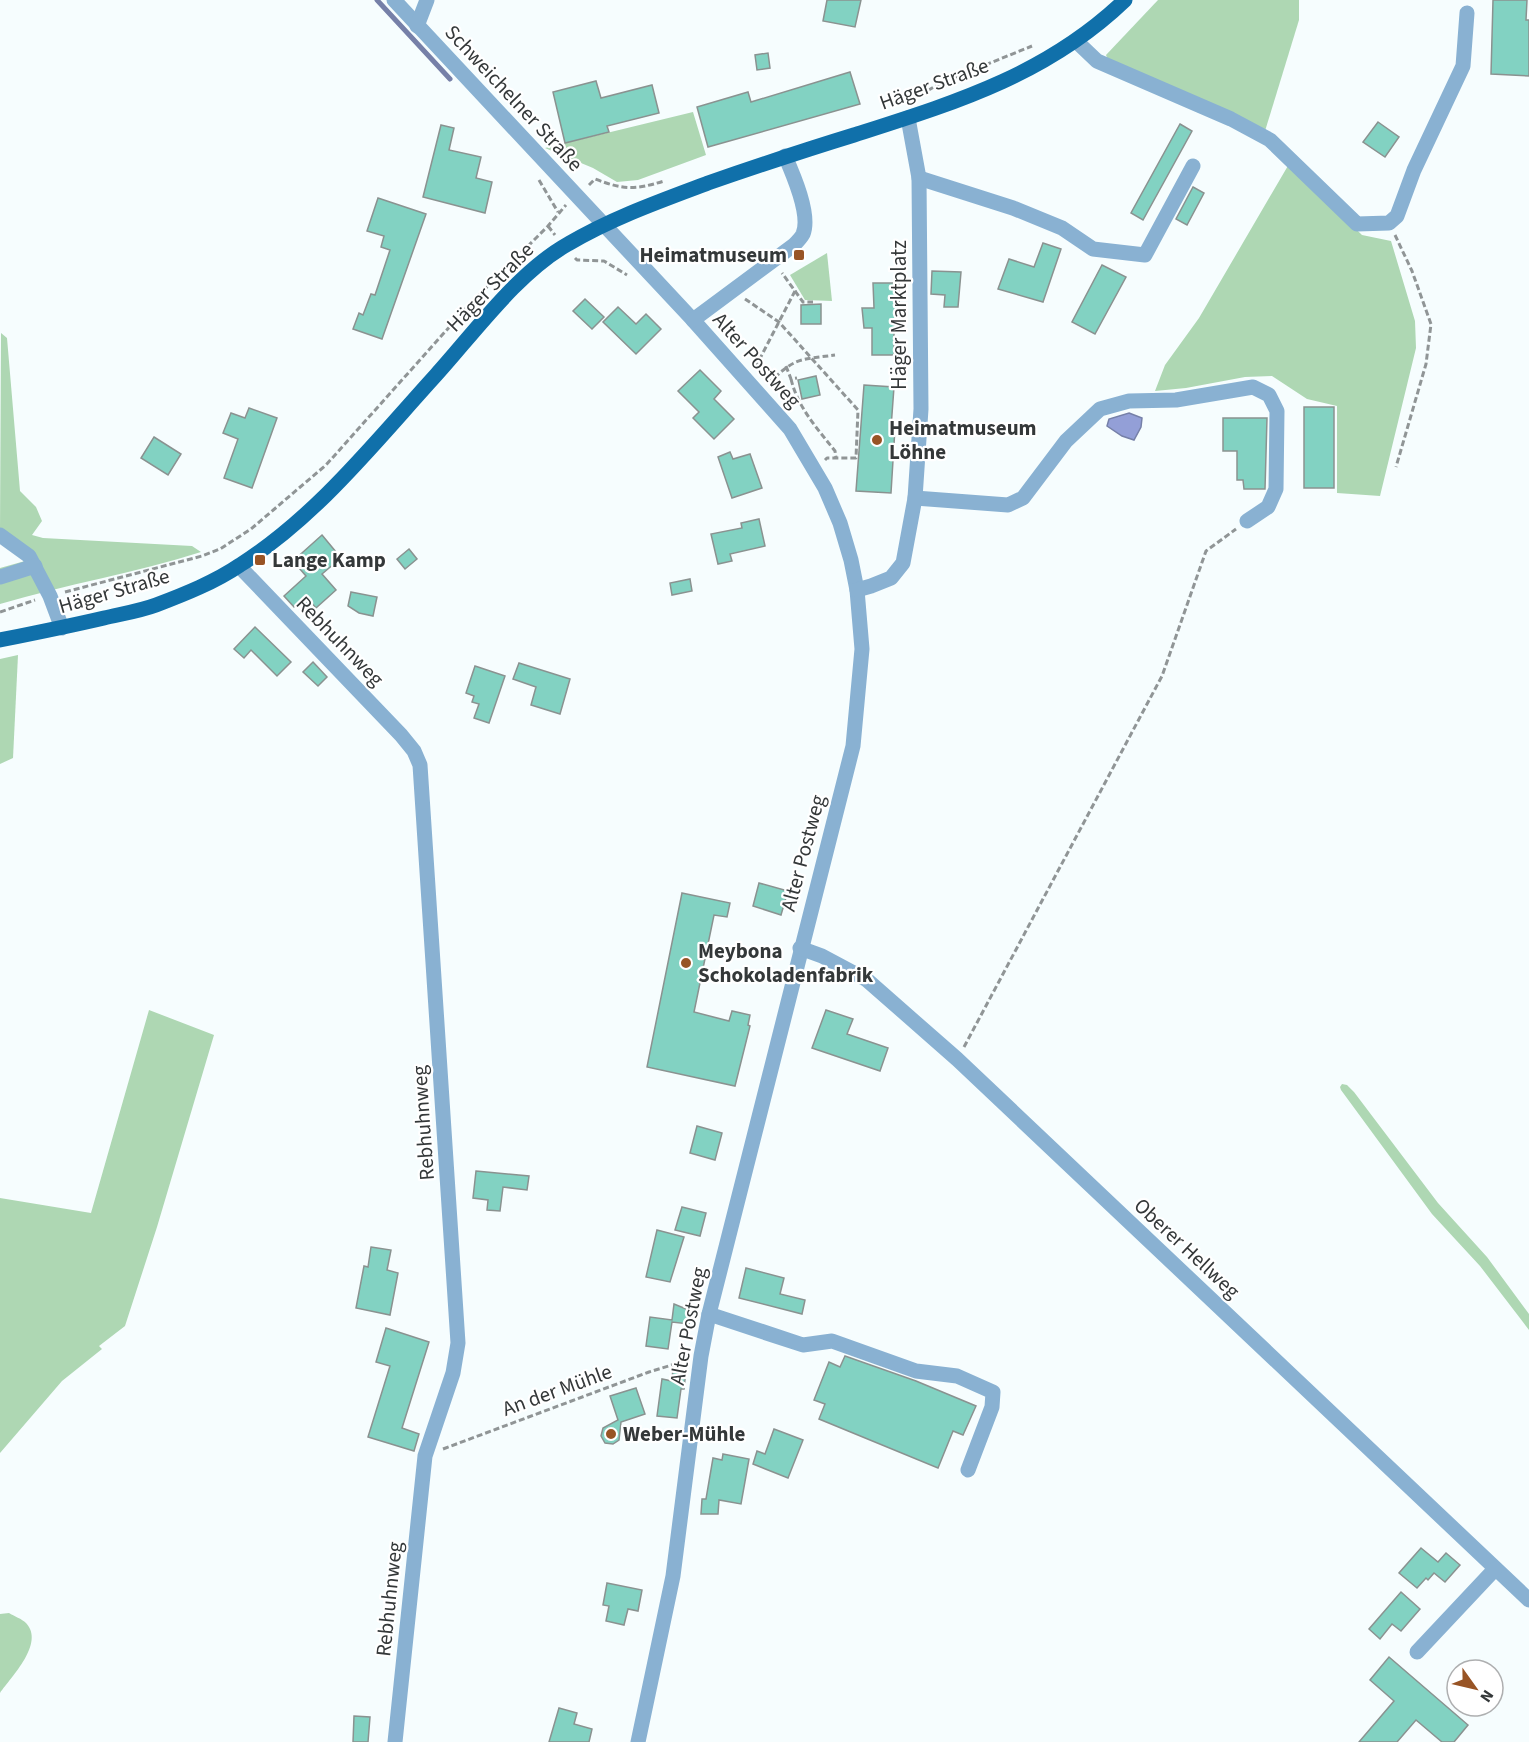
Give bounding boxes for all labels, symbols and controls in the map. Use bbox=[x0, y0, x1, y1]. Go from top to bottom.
street label: Schweichelner Straße bbox=[438, 18, 590, 178]
street label: Häger Straße bbox=[875, 50, 993, 118]
street label: Häger Straße bbox=[440, 236, 540, 338]
place label: Heimatmuseum bbox=[639, 240, 787, 270]
street label: Häger Marktplatz bbox=[884, 240, 914, 390]
marker: Heimatmuseum bbox=[792, 248, 806, 262]
street label: Alter Postweg bbox=[706, 306, 808, 415]
place label: Heimatmuseum Löhne bbox=[889, 413, 1037, 467]
marker: Heimatmuseum Löhne bbox=[870, 433, 884, 447]
place label: Lange Kamp bbox=[272, 545, 386, 575]
marker: Lange Kamp bbox=[253, 553, 267, 567]
street label: Häger Straße bbox=[55, 561, 173, 621]
street label: Rebhuhnweg bbox=[289, 589, 391, 693]
street label: Alter Postweg bbox=[773, 791, 833, 915]
place label: Meybona Schokoladenfabrik bbox=[698, 936, 874, 990]
marker: Meybona Schokoladenfabrik bbox=[679, 956, 693, 970]
street label: Rebhuhnweg bbox=[404, 1064, 442, 1182]
street label: Oberer Hellweg bbox=[1127, 1191, 1247, 1305]
street label: Alter Postweg bbox=[662, 1264, 714, 1388]
street label: An der Mühle bbox=[498, 1356, 616, 1424]
place label: Weber-Mühle bbox=[623, 1419, 746, 1449]
marker: Weber-Mühle bbox=[604, 1427, 618, 1441]
street label: Rebhuhnweg bbox=[368, 1540, 410, 1658]
north arrow bbox=[1445, 1658, 1505, 1718]
text: N bbox=[1475, 1685, 1499, 1706]

